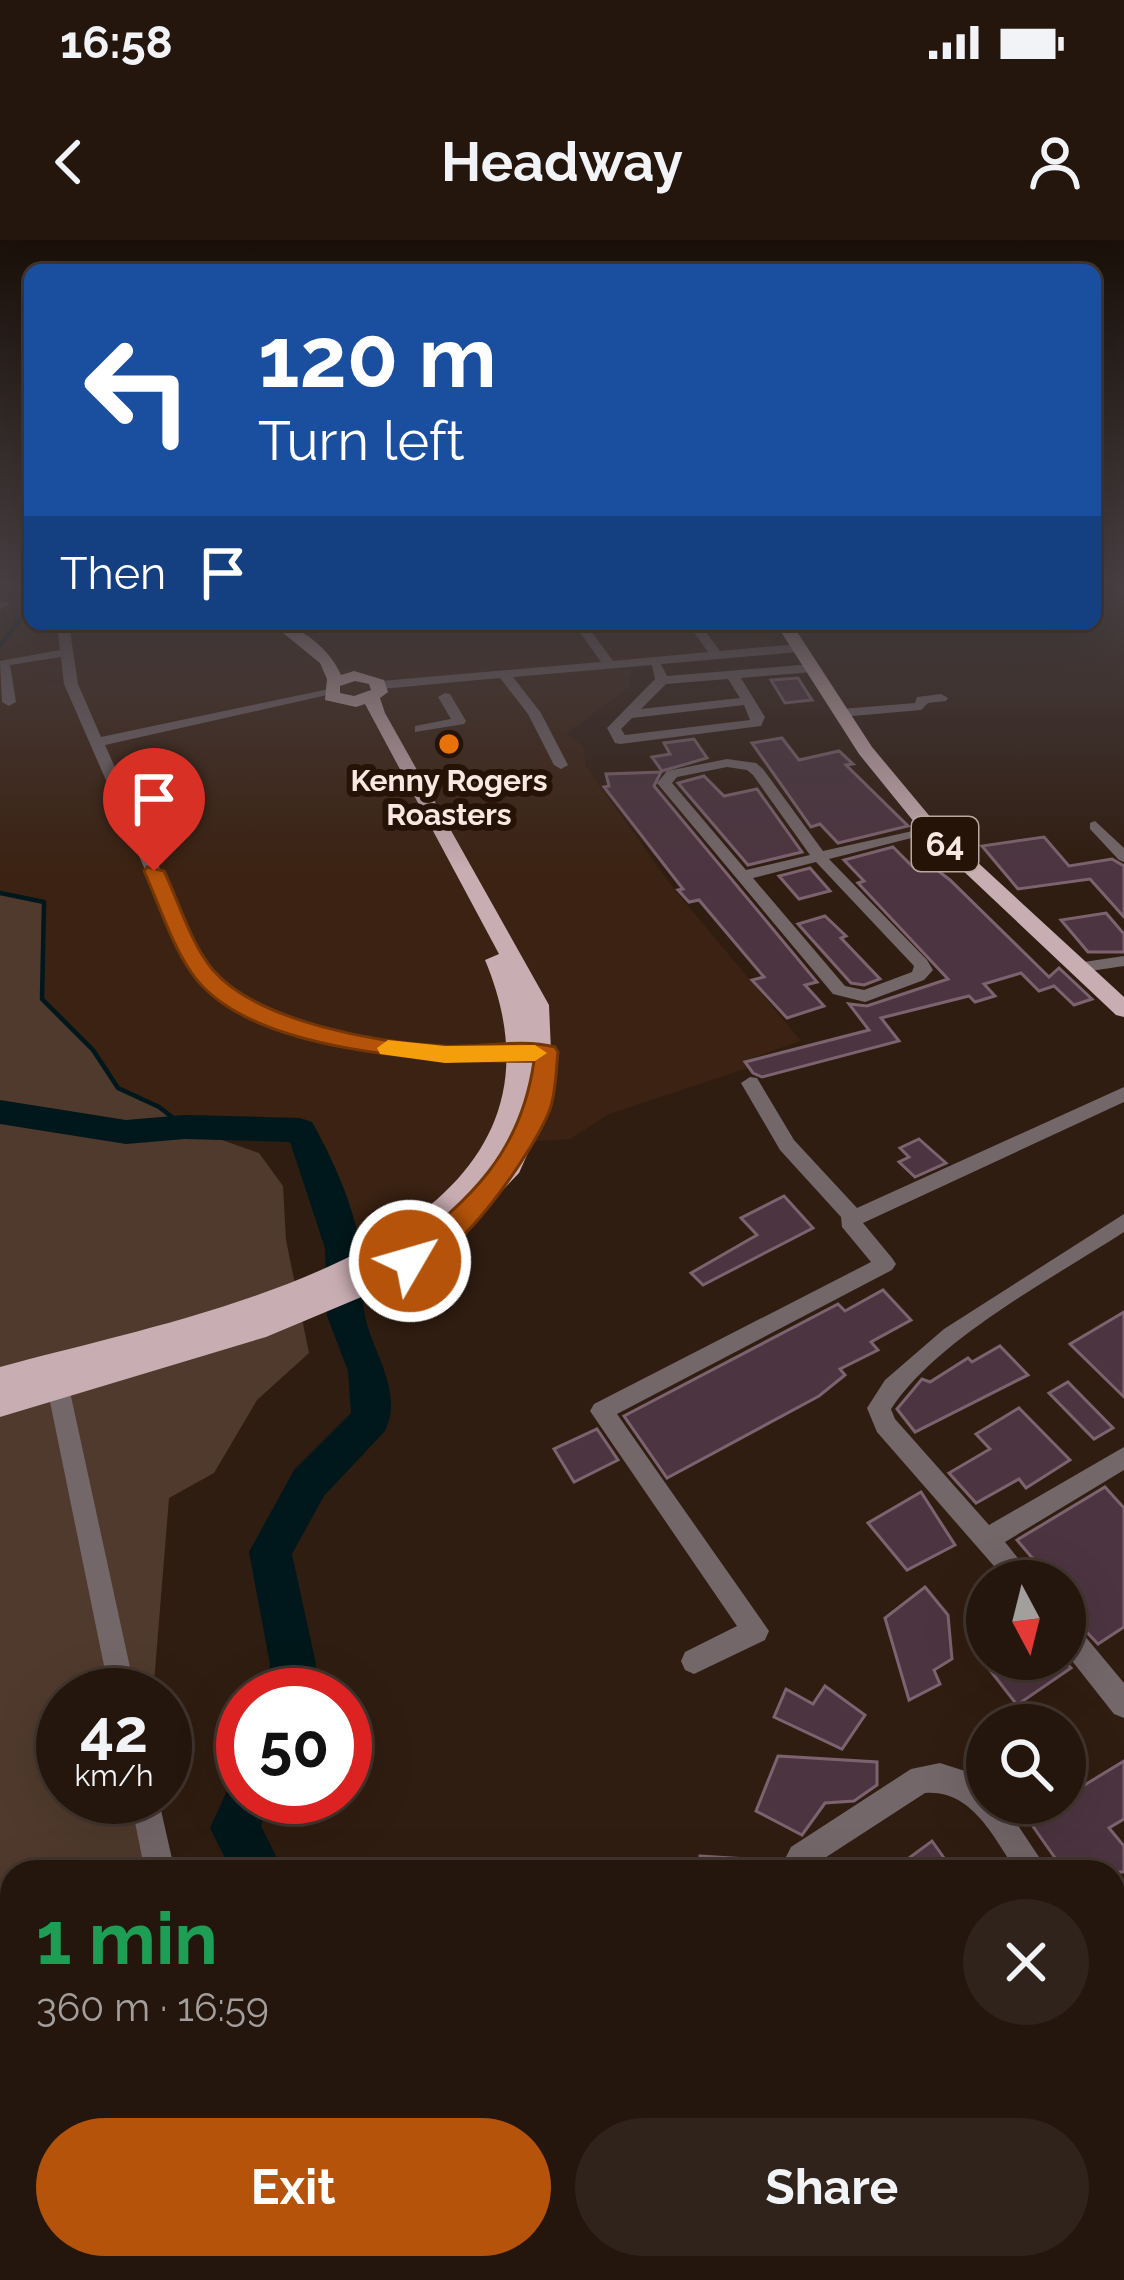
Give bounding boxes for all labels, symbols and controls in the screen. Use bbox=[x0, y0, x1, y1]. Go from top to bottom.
text: 16:58 bbox=[60, 16, 173, 69]
icon: back bbox=[36, 129, 102, 195]
icon: person bbox=[1022, 129, 1088, 195]
text: Headway bbox=[441, 130, 683, 194]
text: 120 m bbox=[258, 308, 497, 407]
icon: left bbox=[60, 312, 216, 468]
text: Turn left bbox=[258, 409, 465, 473]
icon: arrive bbox=[190, 540, 256, 606]
text: Then bbox=[60, 547, 166, 600]
marker: Kenny Rogers Roasters bbox=[436, 731, 462, 757]
pin bbox=[103, 748, 205, 871]
place label: Kenny Rogers Roasters bbox=[351, 763, 547, 832]
icon: arrive bbox=[121, 766, 187, 832]
road number: 64 bbox=[912, 817, 978, 871]
position arrow bbox=[347, 1198, 473, 1324]
north arrow bbox=[966, 1560, 1086, 1680]
map controls bbox=[966, 1560, 1086, 1824]
speed limit sign: 50 bbox=[216, 1668, 372, 1824]
text: 42 bbox=[80, 1696, 148, 1766]
button: search bbox=[966, 1704, 1086, 1824]
text: km/h bbox=[74, 1758, 154, 1793]
text: 1 min bbox=[36, 1896, 218, 1981]
button: close bbox=[963, 1899, 1089, 2025]
text: 360 m · 16:59 bbox=[36, 1984, 269, 2030]
button: Exit bbox=[36, 2118, 551, 2256]
button: Share bbox=[575, 2118, 1089, 2256]

